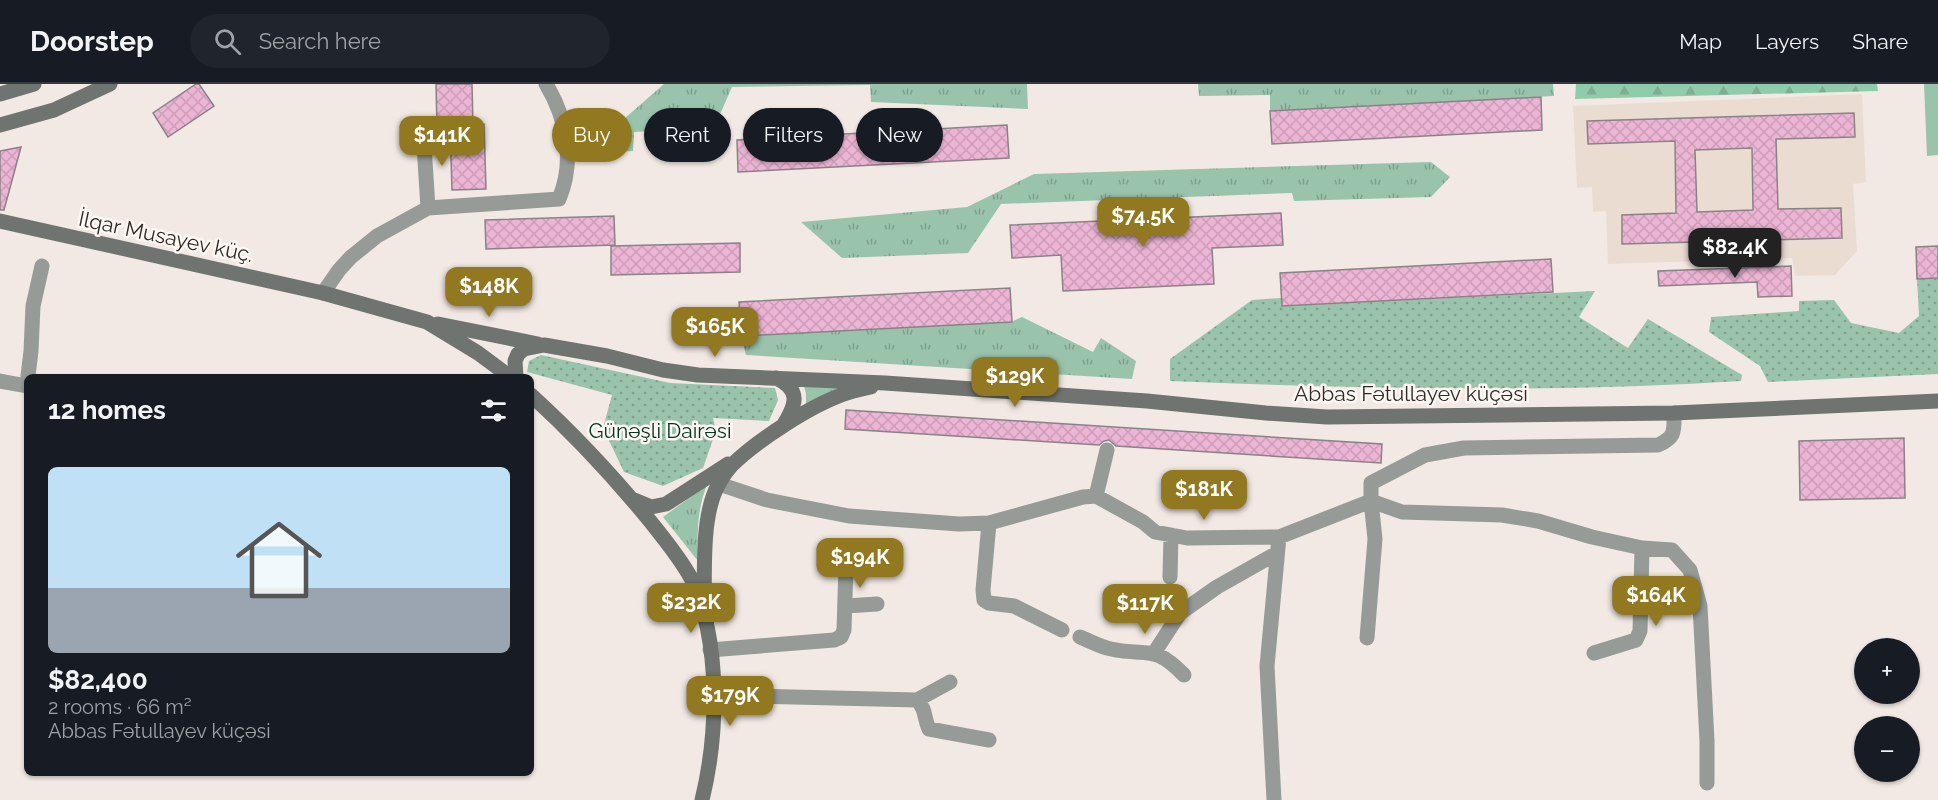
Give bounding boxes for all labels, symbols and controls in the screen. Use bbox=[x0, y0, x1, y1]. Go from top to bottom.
search box bbox=[190, 14, 610, 68]
text: Doorstep bbox=[30, 25, 154, 58]
icon: search bbox=[211, 25, 244, 58]
text: Search here bbox=[259, 28, 381, 54]
text: Map bbox=[1679, 29, 1722, 54]
text: Layers bbox=[1755, 29, 1819, 54]
text: Share bbox=[1852, 29, 1908, 54]
chip: Buy bbox=[552, 108, 632, 162]
chip: Rent bbox=[644, 108, 731, 162]
chip: Filters bbox=[743, 108, 844, 162]
chip: New bbox=[856, 108, 943, 162]
pin: $141K bbox=[400, 116, 484, 167]
text: $141K bbox=[413, 123, 471, 147]
pin: $74.5K bbox=[1094, 197, 1192, 248]
text: $74.5K bbox=[1111, 204, 1175, 228]
street label: İlqar Musayev küç. bbox=[77, 206, 256, 267]
pin: $82.4K bbox=[1686, 228, 1784, 279]
text: $82.4K bbox=[1702, 235, 1768, 259]
pin: $148K bbox=[447, 267, 531, 318]
text: $148K bbox=[459, 274, 519, 298]
pin: $165K bbox=[673, 307, 757, 358]
text: $165K bbox=[685, 314, 745, 338]
pin: $129K bbox=[973, 357, 1057, 408]
text: $129K bbox=[986, 364, 1045, 388]
street label: Abbas Fətullayev küçəsi bbox=[1294, 381, 1528, 406]
icon: filters bbox=[477, 394, 510, 427]
text: 12 homes bbox=[48, 395, 166, 425]
park label: Günəşli Dairəsi bbox=[588, 418, 732, 443]
pin: $181K bbox=[1162, 470, 1246, 521]
text: $181K bbox=[1175, 477, 1233, 501]
icon: home bbox=[225, 506, 333, 614]
pin: $194K bbox=[818, 538, 902, 589]
text: $194K bbox=[830, 545, 890, 569]
pin: $164K bbox=[1614, 576, 1698, 627]
pin: $232K bbox=[649, 583, 733, 634]
text: $164K bbox=[1626, 583, 1686, 607]
pin: $117K bbox=[1103, 584, 1187, 635]
text: $232K bbox=[661, 590, 721, 614]
text: $117K bbox=[1116, 591, 1174, 615]
map controls bbox=[1854, 638, 1920, 782]
button: + bbox=[1854, 638, 1920, 704]
text: $82,400 bbox=[48, 665, 148, 695]
pin: $179K bbox=[688, 676, 772, 727]
text: $179K bbox=[701, 683, 759, 707]
text: 2 rooms · 66 m² bbox=[48, 695, 191, 719]
button: − bbox=[1854, 716, 1920, 782]
text: Abbas Fətullayev küçəsi bbox=[48, 719, 271, 743]

